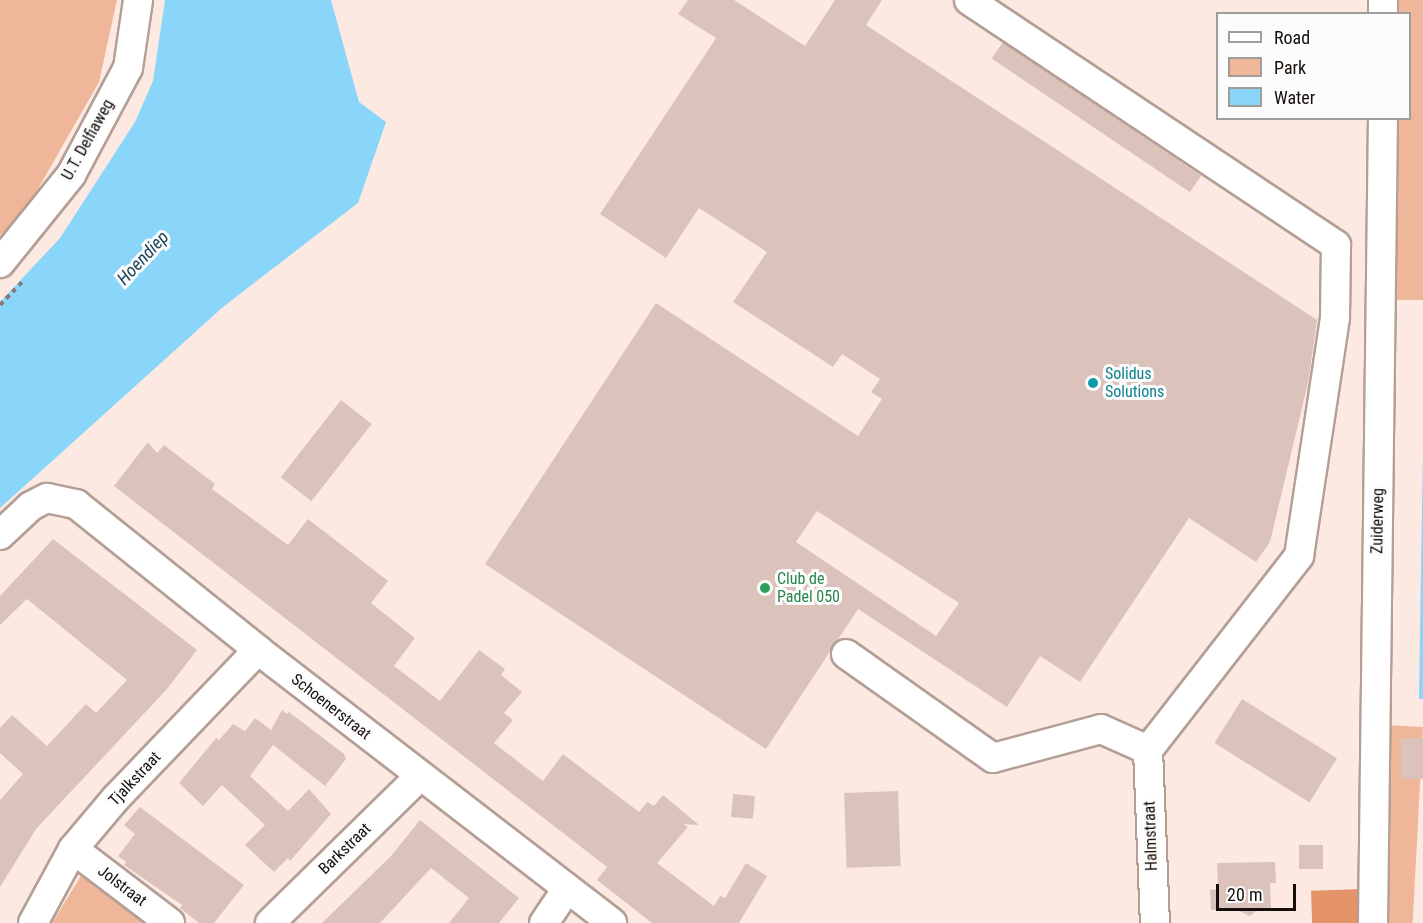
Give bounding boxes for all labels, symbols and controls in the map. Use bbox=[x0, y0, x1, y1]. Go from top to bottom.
legend bbox=[1216, 12, 1411, 120]
text: Road bbox=[1274, 27, 1310, 48]
text: Park bbox=[1274, 57, 1306, 78]
text: Water bbox=[1274, 87, 1315, 108]
street label: U.T. Delfiaweg bbox=[58, 96, 118, 184]
water label: Hoendiep bbox=[113, 227, 173, 289]
place label: Solidus Solutions bbox=[1105, 364, 1164, 402]
marker: Solidus Solutions bbox=[1086, 376, 1100, 390]
street label: Zuiderweg bbox=[1368, 488, 1388, 554]
place label: Club de Padel 050 bbox=[777, 569, 840, 607]
marker: Club de Padel 050 bbox=[758, 581, 772, 595]
street label: Schoenerstraat bbox=[287, 670, 375, 744]
street label: Tjalkstraat bbox=[105, 748, 165, 810]
street label: Halmstraat bbox=[1140, 801, 1162, 871]
street label: Barkstraat bbox=[315, 819, 375, 879]
street label: Jolstraat bbox=[94, 861, 150, 911]
scale bar bbox=[1219, 872, 1298, 910]
text: 20 m bbox=[1227, 884, 1262, 905]

